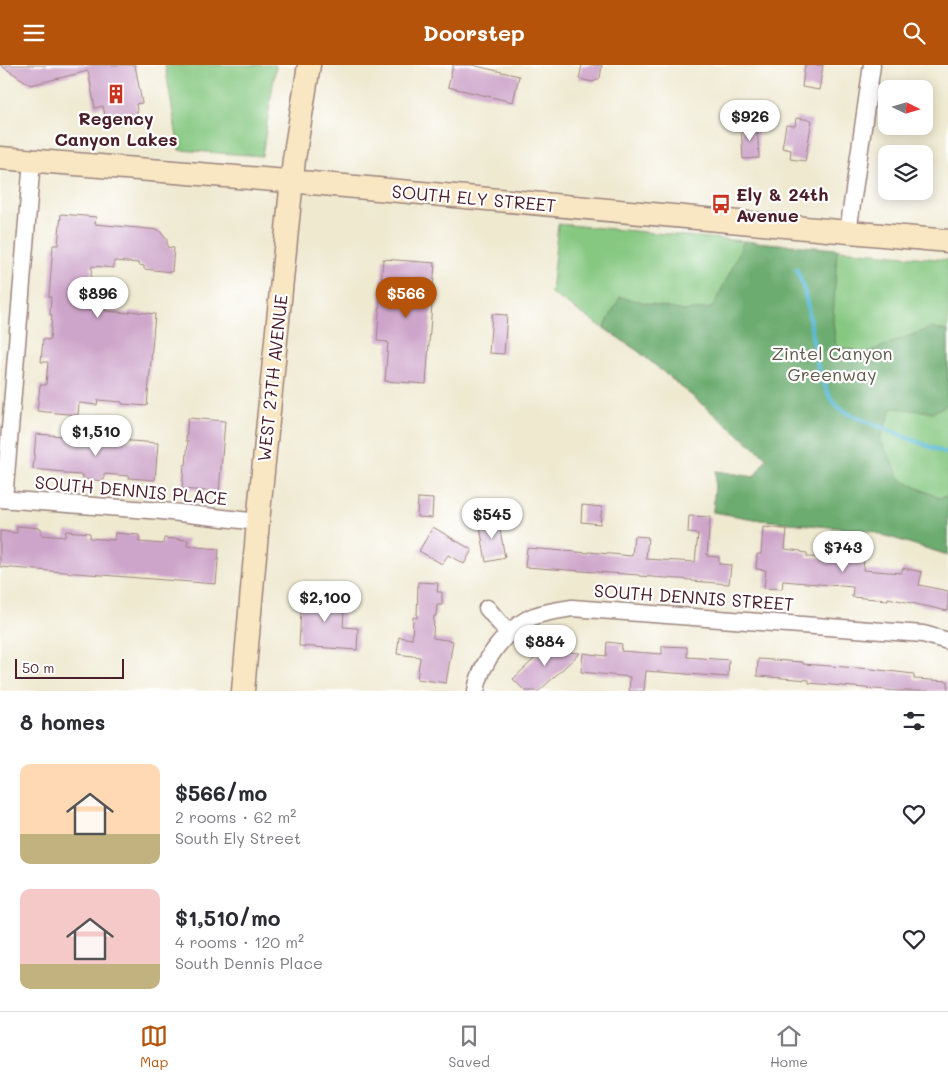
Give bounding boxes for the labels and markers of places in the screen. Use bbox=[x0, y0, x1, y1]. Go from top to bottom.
building icon: Regency Canyon Lakes bbox=[105, 83, 127, 105]
pin: $926 bbox=[720, 99, 780, 142]
place label: Regency Canyon Lakes bbox=[54, 106, 178, 151]
place label: Ely & 24th Avenue bbox=[736, 182, 829, 227]
bus stop icon: Ely & 24th Avenue bbox=[710, 193, 732, 215]
pin: $896 bbox=[68, 277, 128, 319]
pin: $566 bbox=[376, 277, 436, 319]
pin: $1,510 bbox=[55, 415, 137, 457]
pin: $545 bbox=[462, 497, 522, 540]
pin: $743 bbox=[813, 531, 873, 573]
pin: $2,100 bbox=[284, 581, 366, 623]
pin: $884 bbox=[515, 625, 575, 667]

